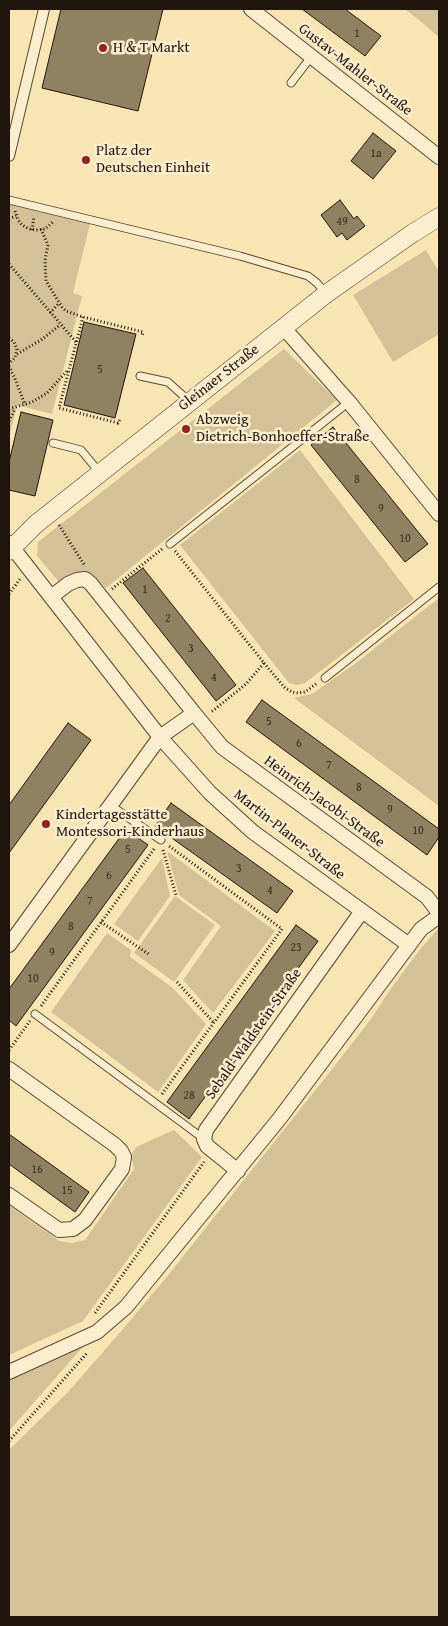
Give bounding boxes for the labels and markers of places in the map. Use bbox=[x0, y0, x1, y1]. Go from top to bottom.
place label: H & T Markt bbox=[113, 39, 190, 57]
marker: H & T Markt bbox=[97, 42, 109, 54]
place label: Platz der Deutschen Einheit bbox=[96, 142, 210, 177]
marker: Platz der Deutschen Einheit bbox=[80, 154, 92, 166]
place label: Abzweig Dietrich-Bonhoeffer-Straße bbox=[196, 411, 369, 446]
marker: Abzweig Dietrich-Bonhoeffer-Straße bbox=[180, 423, 192, 435]
place label: Kindertagesstätte Montessori-Kinderhaus bbox=[56, 806, 204, 841]
marker: Kindertagesstätte Montessori-Kinderhaus bbox=[40, 818, 52, 830]

